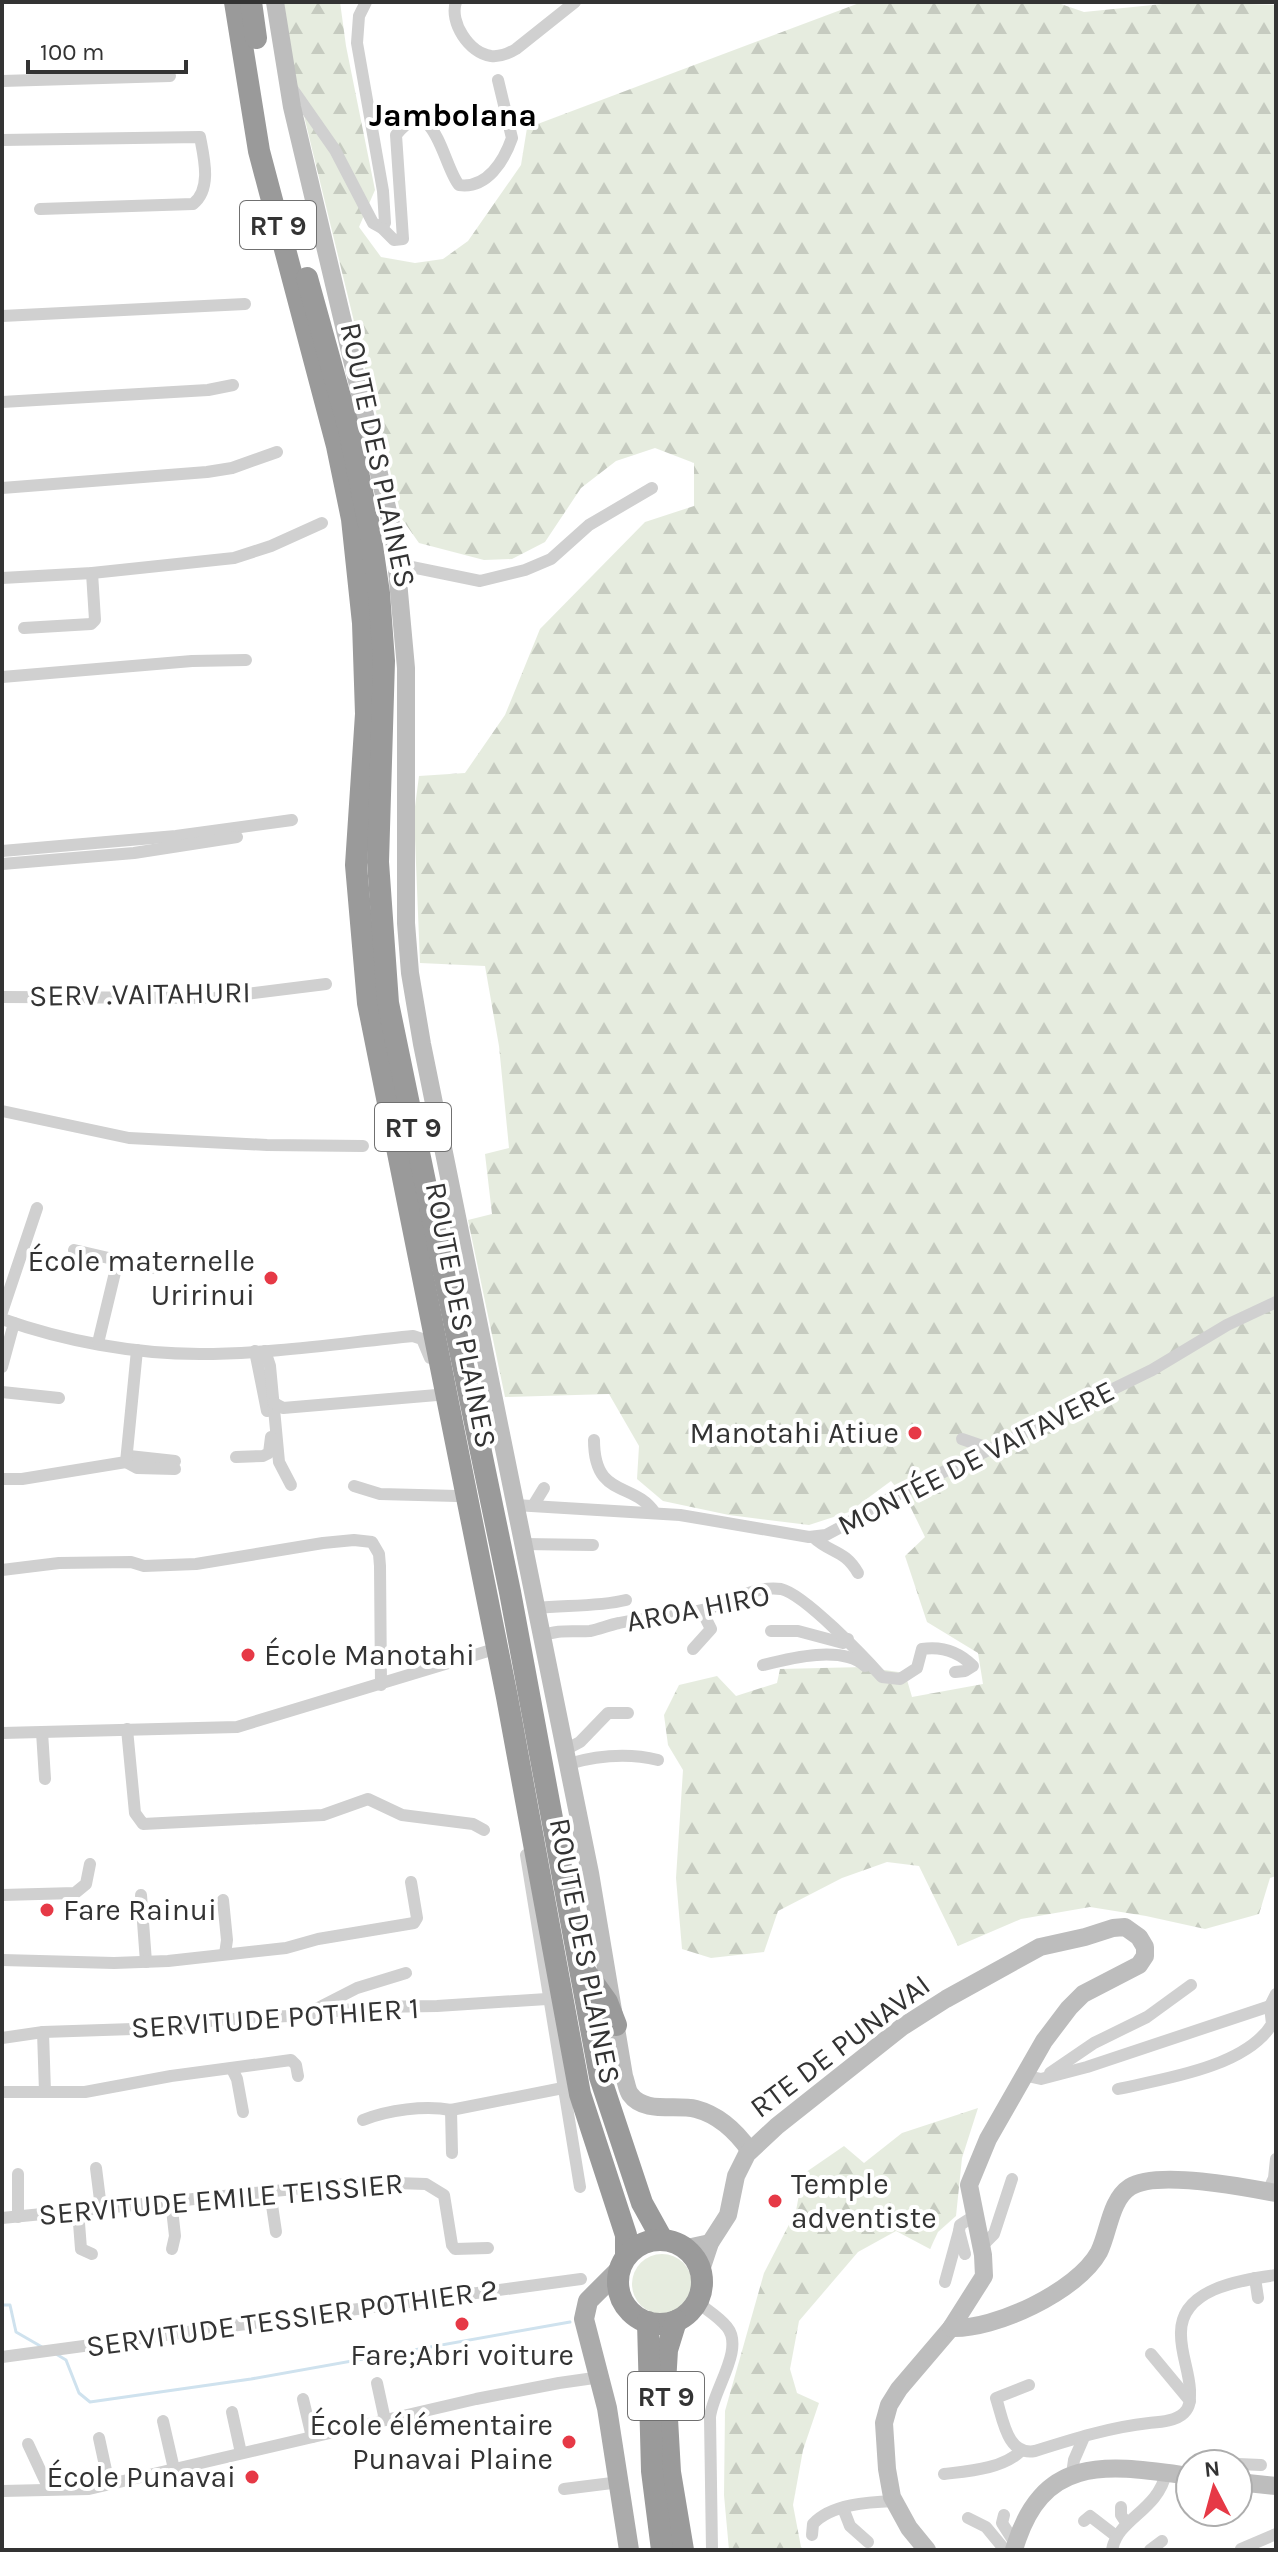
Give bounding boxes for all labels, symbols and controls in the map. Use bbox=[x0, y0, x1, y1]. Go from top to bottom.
scale bar bbox=[28, 24, 186, 74]
text: 100 m bbox=[40, 38, 105, 66]
district label: Jambolana bbox=[369, 97, 537, 134]
road number: RT 9 bbox=[240, 201, 316, 249]
street label: ROUTE DES PLAINES bbox=[332, 319, 424, 591]
street label: SERV .VAITAHURI bbox=[29, 974, 251, 1014]
road number: RT 9 bbox=[375, 1103, 451, 1151]
street label: ROUTE DES PLAINES bbox=[418, 1179, 504, 1451]
place label: École maternelle Uririnui bbox=[28, 1243, 255, 1313]
marker: École maternelle Uririnui bbox=[262, 1269, 280, 1287]
street label: MONTÉE DE VAITAVERE bbox=[832, 1373, 1120, 1543]
place label: Manotahi Atiue bbox=[690, 1415, 899, 1451]
marker: Manotahi Atiue bbox=[906, 1424, 924, 1442]
street label: AROA HIRO bbox=[623, 1576, 773, 1640]
place label: École Manotahi bbox=[264, 1637, 475, 1673]
marker: École Manotahi bbox=[239, 1646, 257, 1664]
street label: ROUTE DES PLAINES bbox=[542, 1815, 628, 2087]
place label: Fare Rainui bbox=[63, 1892, 217, 1928]
marker: Fare Rainui bbox=[38, 1901, 56, 1919]
street label: RTE DE PUNAVAI bbox=[743, 1967, 937, 2125]
street label: SERVITUDE POTHIER 1 bbox=[130, 1990, 420, 2046]
street label: SERVITUDE EMILE TEISSIER bbox=[37, 2165, 405, 2233]
place label: Temple adventiste bbox=[791, 2166, 937, 2236]
marker: Temple adventiste bbox=[766, 2192, 784, 2210]
street label: SERVITUDE TESSIER POTHIER 2 bbox=[84, 2271, 500, 2365]
marker: Fare;Abri voiture bbox=[453, 2315, 471, 2333]
place label: Fare;Abri voiture bbox=[350, 2337, 574, 2373]
road number: RT 9 bbox=[628, 2372, 704, 2420]
place label: École élémentaire Punavai Plaine bbox=[310, 2407, 553, 2477]
marker: École élémentaire Punavai Plaine bbox=[560, 2433, 578, 2451]
north arrow bbox=[1174, 2448, 1254, 2528]
text: N bbox=[1203, 2455, 1221, 2483]
place label: École Punavai bbox=[46, 2459, 236, 2495]
marker: École Punavai bbox=[243, 2468, 261, 2486]

